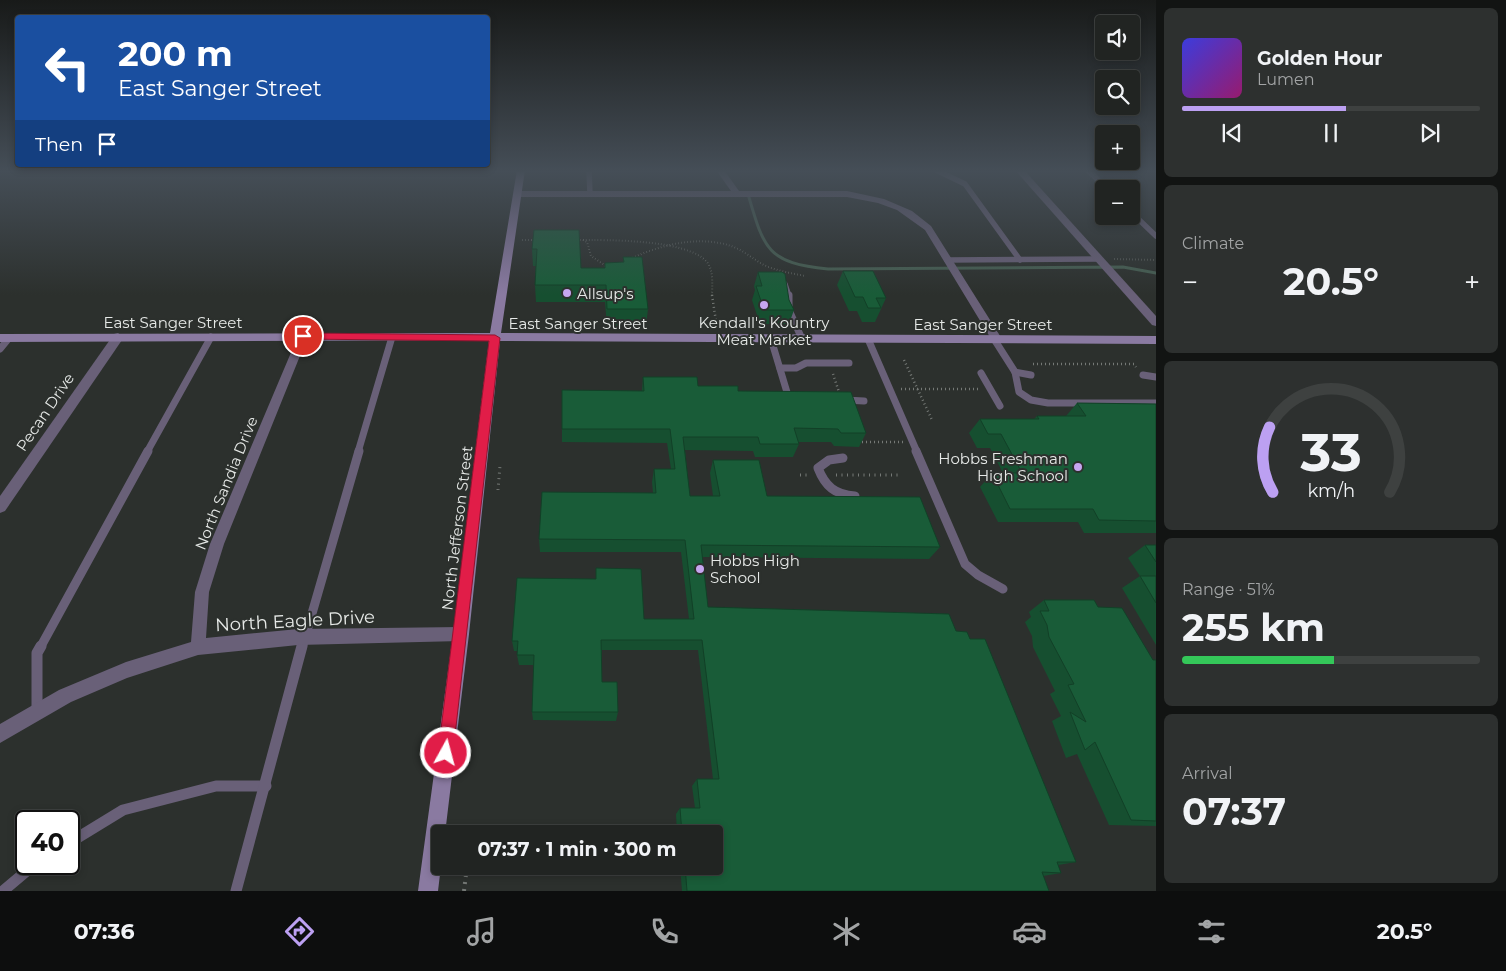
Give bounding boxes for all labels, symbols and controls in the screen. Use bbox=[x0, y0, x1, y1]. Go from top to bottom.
map controls bbox=[1095, 15, 1140, 225]
button: sound bbox=[1095, 15, 1140, 60]
text: 200 m bbox=[118, 32, 233, 75]
icon: left bbox=[35, 35, 100, 100]
text: Golden Hour bbox=[1257, 47, 1383, 70]
button: search bbox=[1095, 70, 1140, 115]
text: Lumen bbox=[1257, 70, 1315, 89]
text: East Sanger Street bbox=[118, 75, 322, 102]
icon: previous bbox=[1218, 119, 1246, 147]
icon: pause bbox=[1317, 119, 1345, 147]
icon: next bbox=[1416, 119, 1444, 147]
button: + bbox=[1095, 125, 1140, 170]
icon: arrive bbox=[93, 130, 121, 158]
text: Then bbox=[35, 133, 83, 156]
button: − bbox=[1095, 180, 1140, 225]
text: Climate bbox=[1182, 234, 1244, 253]
text: 20.5° bbox=[1283, 258, 1379, 305]
text: − bbox=[1182, 265, 1198, 299]
text: + bbox=[1464, 265, 1480, 299]
place label: Allsup's bbox=[577, 284, 634, 303]
marker: Allsup's bbox=[561, 287, 573, 299]
marker: Kendall's Kountry Meat Market bbox=[758, 299, 770, 311]
street label: East Sanger Street bbox=[104, 313, 242, 332]
place label: Kendall's Kountry Meat Market bbox=[699, 313, 830, 349]
street label: East Sanger Street bbox=[509, 314, 647, 333]
pin bbox=[282, 315, 324, 357]
street label: East Sanger Street bbox=[914, 315, 1052, 334]
icon: arrive bbox=[289, 322, 317, 350]
street label: Pecan Drive bbox=[12, 369, 78, 455]
street label: North Sandia Drive bbox=[191, 413, 261, 553]
text: 33 bbox=[1299, 421, 1362, 484]
street label: North Jefferson Street bbox=[437, 445, 477, 611]
place label: Hobbs Freshman High School bbox=[938, 449, 1068, 485]
marker: Hobbs Freshman High School bbox=[1072, 461, 1084, 473]
text: km/h bbox=[1307, 480, 1355, 501]
place label: Hobbs High School bbox=[710, 551, 800, 587]
marker: Hobbs High School bbox=[694, 563, 706, 575]
text: Range · 51% bbox=[1182, 580, 1275, 599]
text: 255 km bbox=[1182, 604, 1325, 651]
street label: North Eagle Drive bbox=[215, 606, 376, 636]
position arrow bbox=[419, 726, 471, 778]
text: Arrival bbox=[1182, 764, 1232, 783]
text: 07:37 bbox=[1182, 788, 1286, 835]
speed limit sign: 40 bbox=[15, 810, 80, 875]
text: 07:37 · 1 min · 300 m bbox=[477, 838, 677, 861]
icon: directions bbox=[282, 914, 317, 949]
icon: music bbox=[464, 914, 499, 949]
icon: phone bbox=[647, 914, 682, 949]
icon: climate bbox=[829, 914, 864, 949]
icon: car bbox=[1012, 914, 1047, 949]
icon: filters bbox=[1194, 914, 1229, 949]
text: 07:36 bbox=[74, 918, 135, 945]
text: 20.5° bbox=[1377, 918, 1432, 945]

